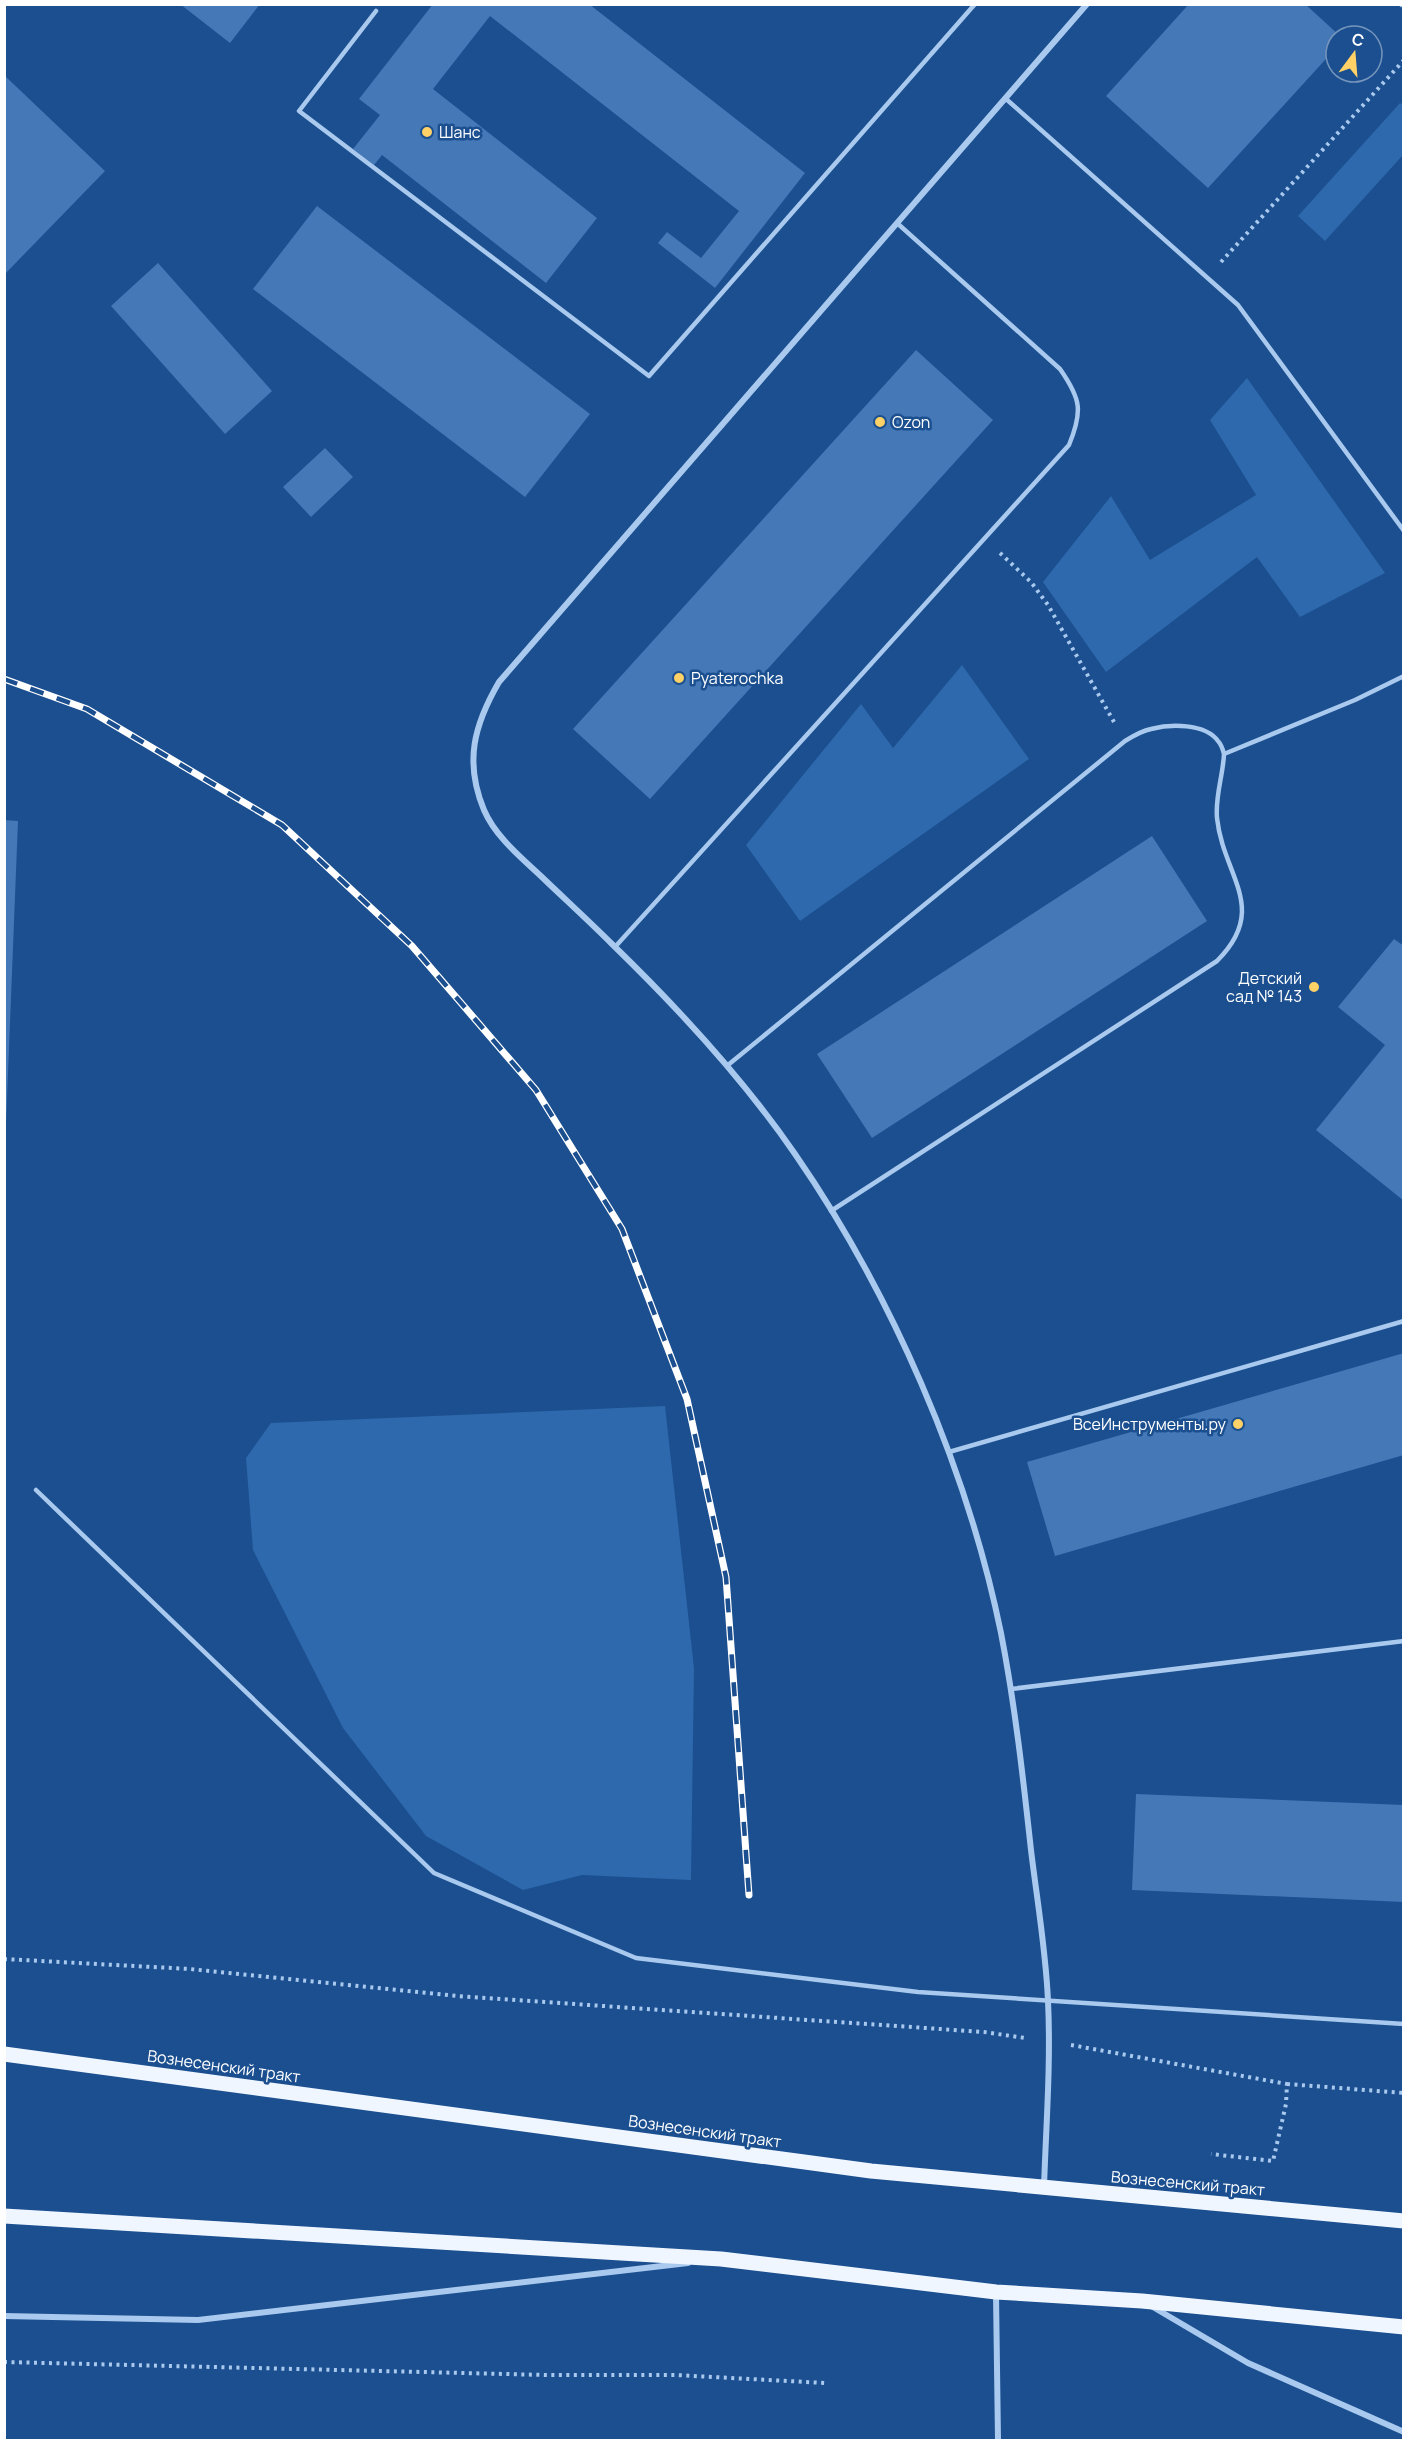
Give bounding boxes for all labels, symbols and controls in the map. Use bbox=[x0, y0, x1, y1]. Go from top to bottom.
north arrow bbox=[1324, 24, 1384, 84]
text: С bbox=[1349, 27, 1367, 52]
place label: Шанс bbox=[439, 121, 481, 143]
marker: Шанс bbox=[420, 125, 434, 139]
place label: Ozon bbox=[892, 411, 930, 433]
marker: Ozon bbox=[873, 415, 887, 429]
place label: Pyaterochka bbox=[691, 667, 783, 689]
marker: Pyaterochka bbox=[672, 671, 686, 685]
place label: Детский сад № 143 bbox=[1226, 967, 1302, 1007]
marker: Детский сад № 143 bbox=[1307, 980, 1321, 994]
place label: ВсеИнструменты.ру bbox=[1073, 1413, 1227, 1435]
marker: ВсеИнструменты.ру bbox=[1231, 1417, 1245, 1431]
street label: Вознесенский тракт bbox=[146, 2044, 302, 2088]
street label: Вознесенский тракт bbox=[627, 2109, 783, 2153]
street label: Вознесенский тракт bbox=[1110, 2165, 1266, 2201]

